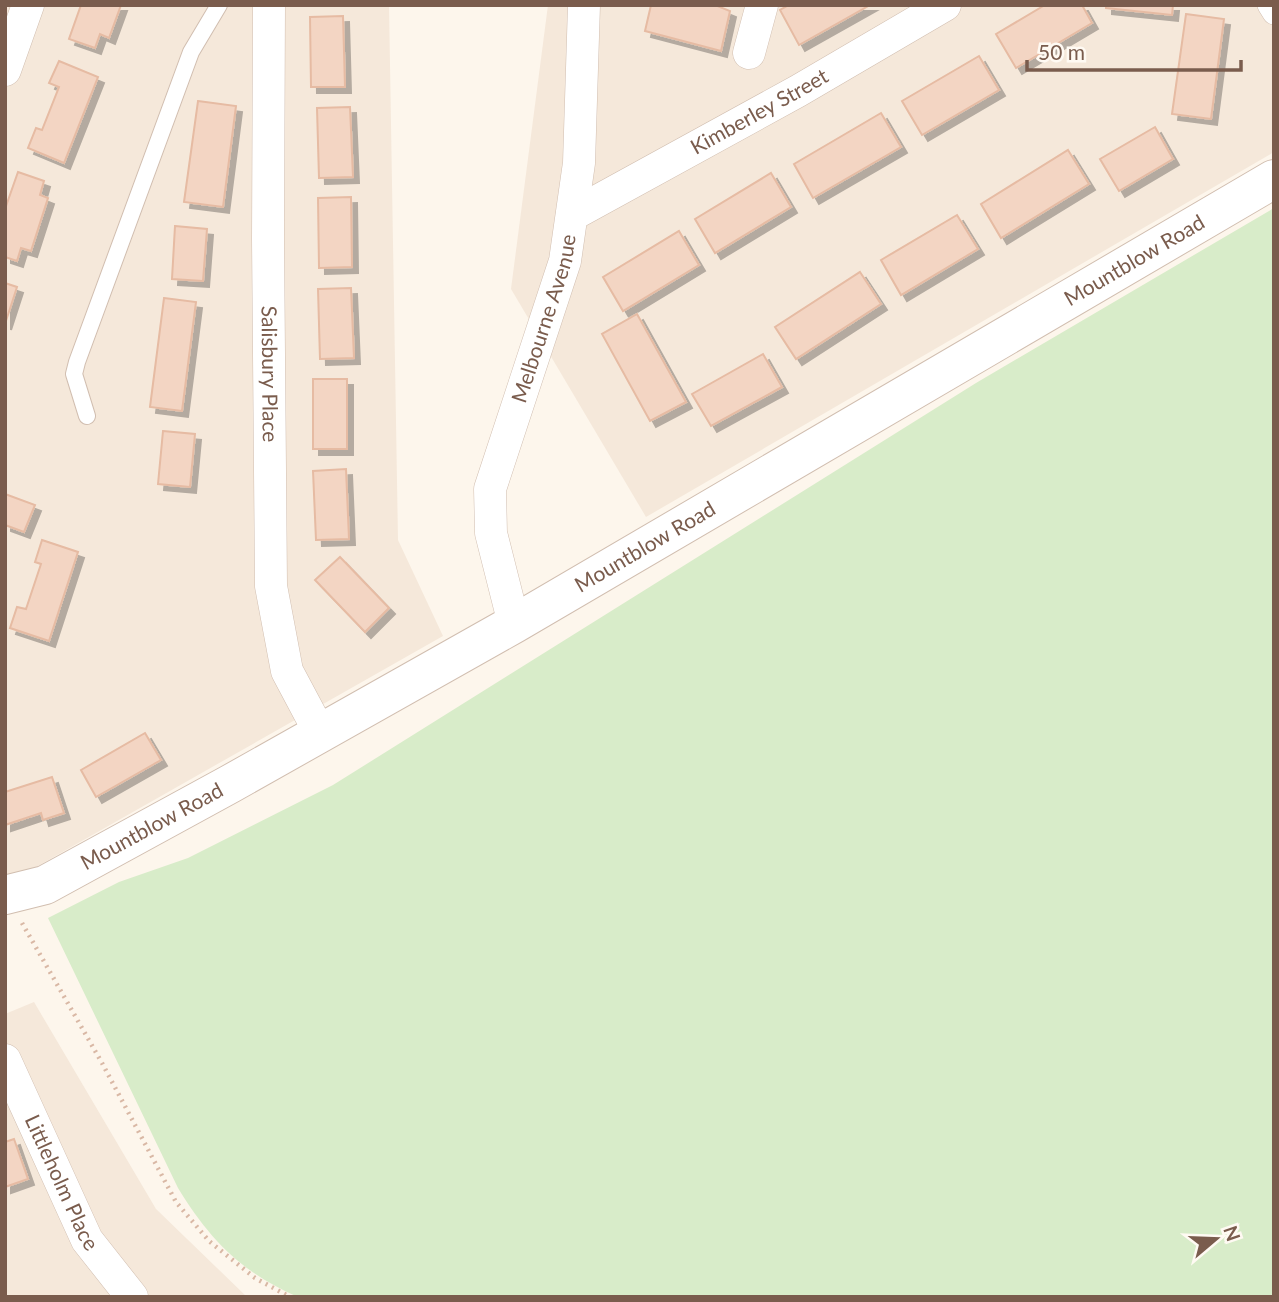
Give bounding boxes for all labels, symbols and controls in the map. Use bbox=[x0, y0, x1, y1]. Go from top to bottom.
scale bar bbox=[1027, 28, 1240, 72]
text: 50 m bbox=[1038, 39, 1085, 64]
street label: Kimberley Street bbox=[686, 62, 832, 159]
street label: Mountblow Road bbox=[1059, 209, 1208, 310]
street label: Melbourne Avenue bbox=[505, 232, 580, 406]
street label: Salisbury Place bbox=[258, 306, 284, 442]
street label: Mountblow Road bbox=[570, 495, 719, 597]
street label: Mountblow Road bbox=[76, 776, 227, 874]
street label: Littleholm Place bbox=[21, 1110, 104, 1255]
north arrow bbox=[1181, 1204, 1251, 1274]
text: N bbox=[1219, 1223, 1246, 1244]

